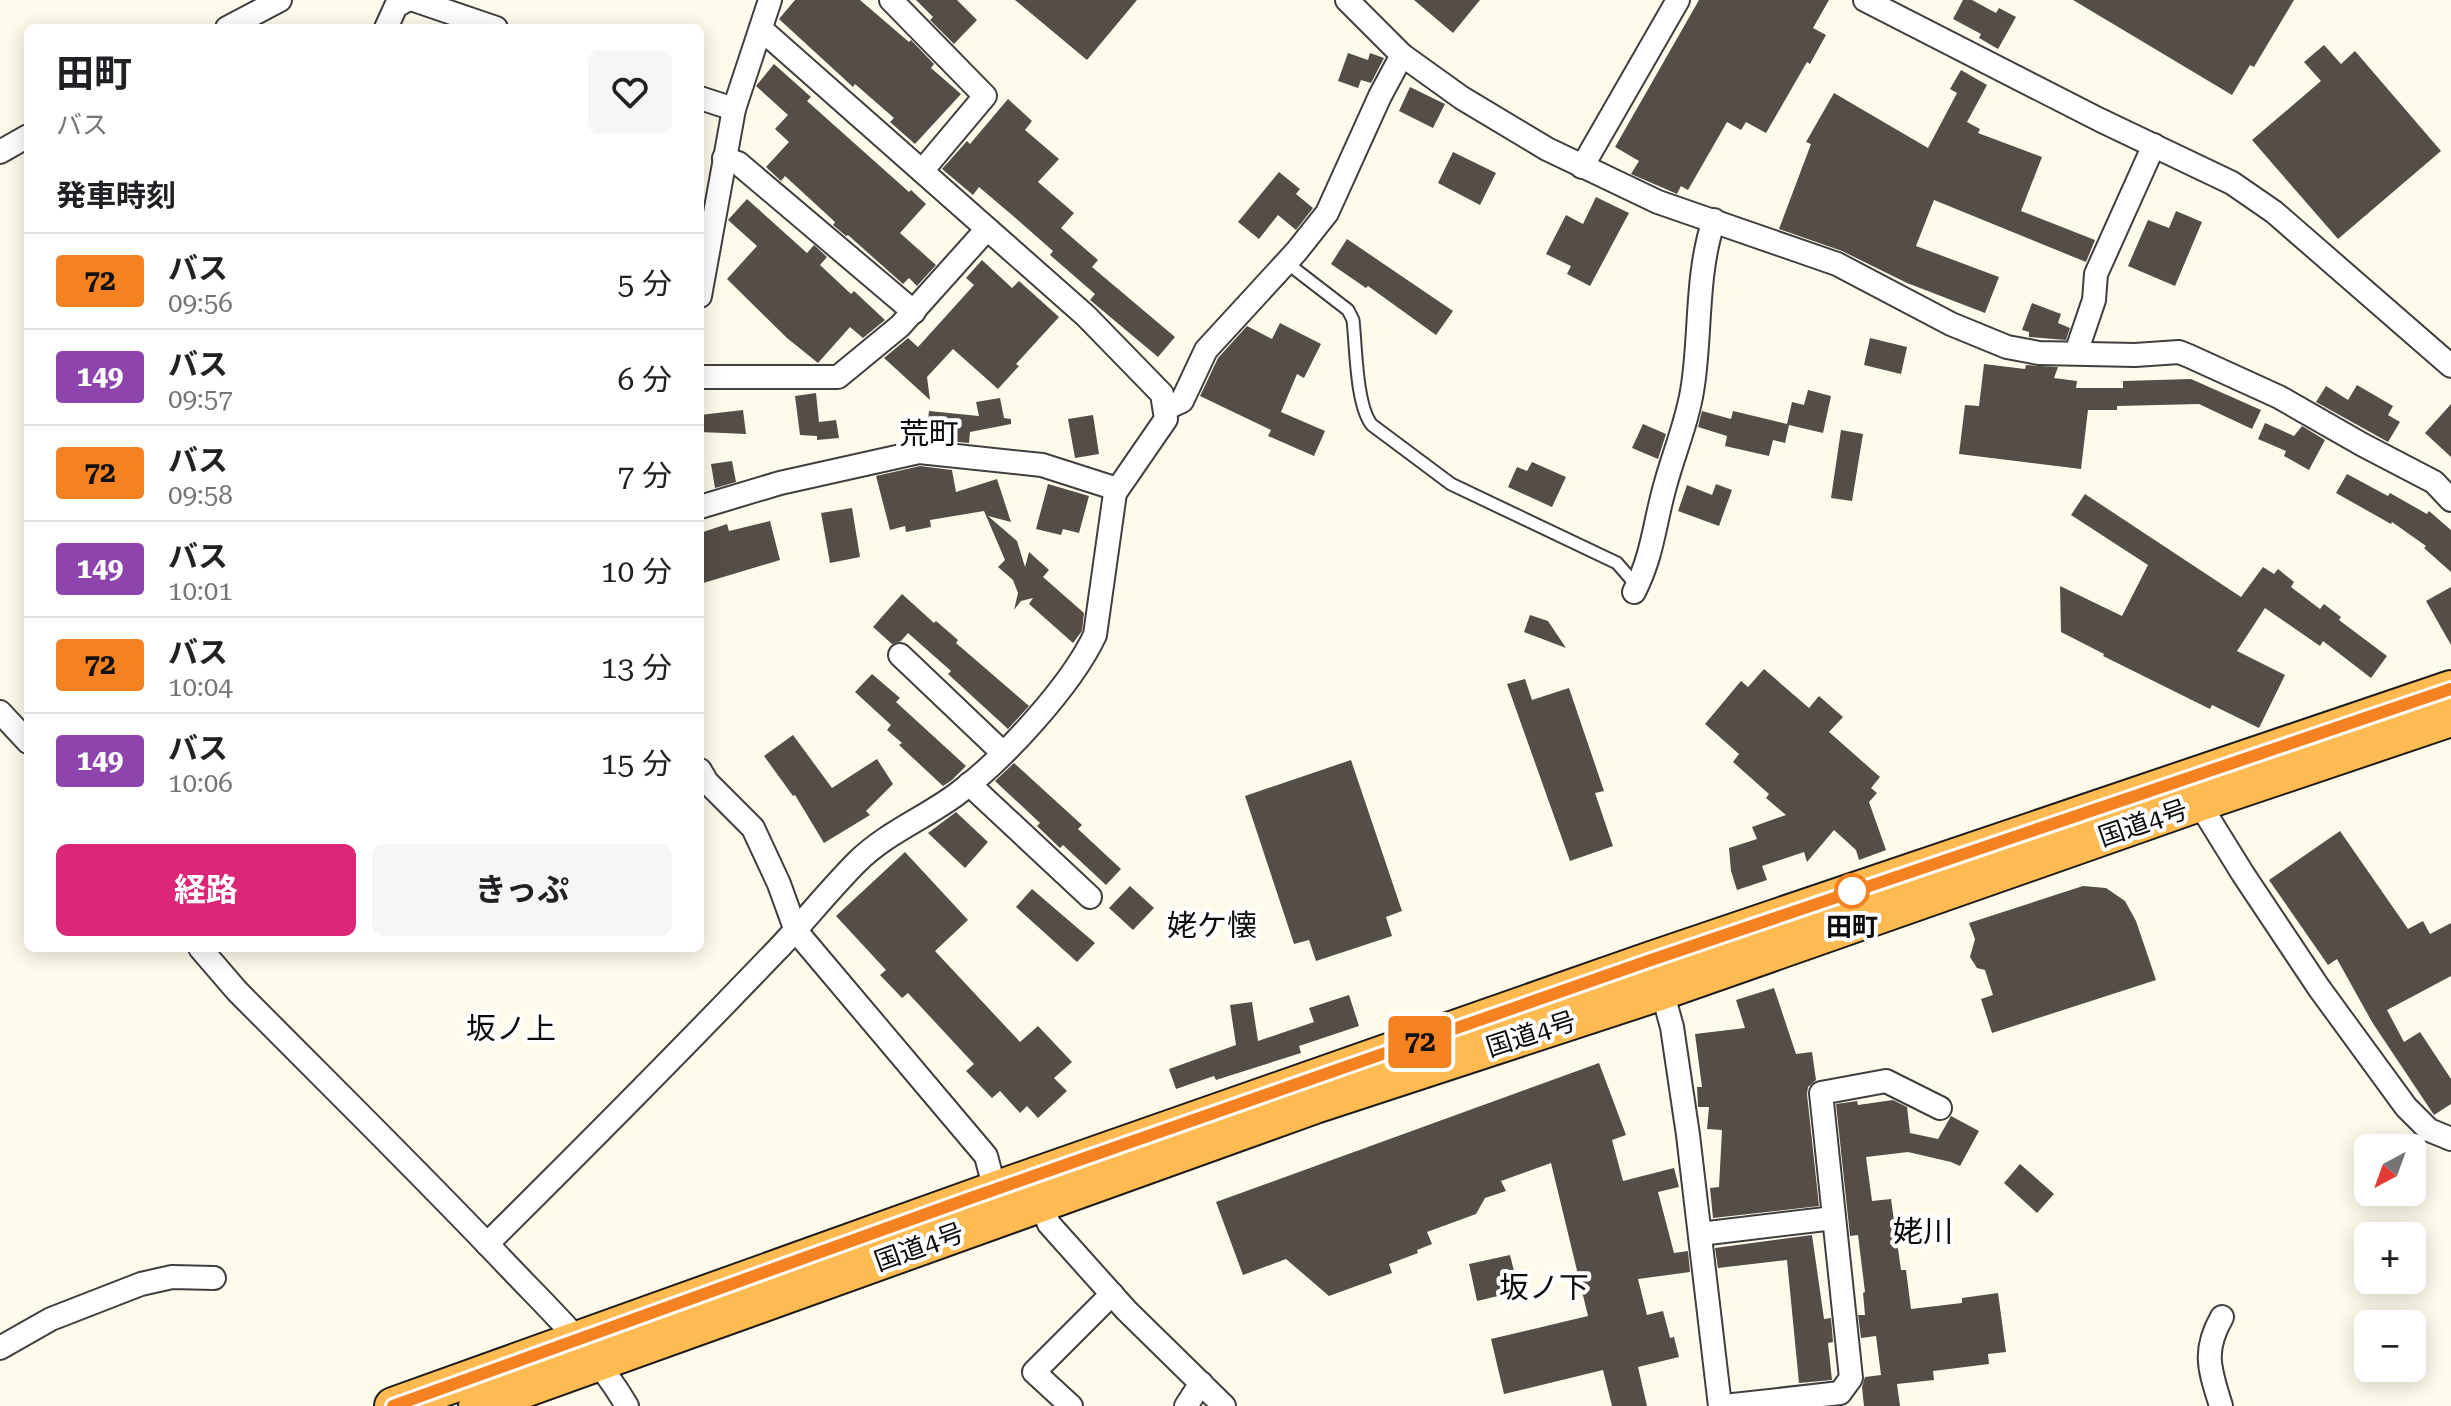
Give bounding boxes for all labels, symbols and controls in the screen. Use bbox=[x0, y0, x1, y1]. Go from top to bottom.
button: heart bbox=[588, 50, 672, 134]
text: 田町 bbox=[56, 52, 132, 96]
text: バス bbox=[56, 110, 108, 140]
text: 発車時刻 bbox=[56, 178, 176, 213]
text: バス bbox=[168, 251, 228, 286]
text: 72 bbox=[84, 264, 116, 297]
text: 5 分 bbox=[618, 266, 672, 301]
text: 09:56 bbox=[168, 288, 233, 318]
text: バス bbox=[168, 347, 228, 382]
text: 149 bbox=[76, 360, 124, 393]
text: 6 分 bbox=[618, 362, 672, 397]
text: 09:57 bbox=[168, 384, 233, 414]
district label: 荒町 bbox=[899, 416, 959, 451]
text: バス bbox=[168, 443, 228, 478]
text: 72 bbox=[84, 456, 116, 489]
text: 7 分 bbox=[618, 458, 672, 493]
text: 09:58 bbox=[168, 480, 233, 510]
text: バス bbox=[168, 539, 228, 574]
text: 149 bbox=[76, 552, 124, 585]
text: 10 分 bbox=[601, 554, 672, 589]
text: 10:01 bbox=[168, 576, 233, 606]
text: バス bbox=[168, 635, 228, 670]
text: 72 bbox=[84, 648, 116, 681]
text: 13 分 bbox=[601, 650, 672, 685]
text: 10:04 bbox=[168, 672, 233, 702]
text: バス bbox=[168, 731, 228, 766]
text: 149 bbox=[76, 744, 124, 777]
text: 15 分 bbox=[601, 746, 672, 781]
text: 10:06 bbox=[168, 768, 233, 798]
street label: 国道4号 bbox=[2094, 794, 2192, 852]
button: 経路 bbox=[56, 844, 356, 936]
button: きっぷ bbox=[372, 844, 672, 936]
marker: 田町 bbox=[1835, 874, 1869, 908]
district label: 姥ケ懐 bbox=[1167, 908, 1257, 943]
place label: 田町 bbox=[1826, 912, 1878, 942]
street label: 国道4号 bbox=[1482, 1005, 1580, 1063]
district label: 坂ノ上 bbox=[466, 1011, 556, 1046]
line badge: 72 bbox=[1384, 1016, 1456, 1068]
text: 72 bbox=[1404, 1025, 1436, 1058]
north arrow bbox=[2354, 1134, 2426, 1206]
map controls bbox=[2354, 1134, 2426, 1382]
district label: 姥川 bbox=[1893, 1214, 1953, 1249]
street label: 国道4号 bbox=[870, 1217, 968, 1277]
button: + bbox=[2354, 1222, 2426, 1294]
district label: 坂ノ下 bbox=[1499, 1270, 1589, 1305]
button: − bbox=[2354, 1310, 2426, 1382]

